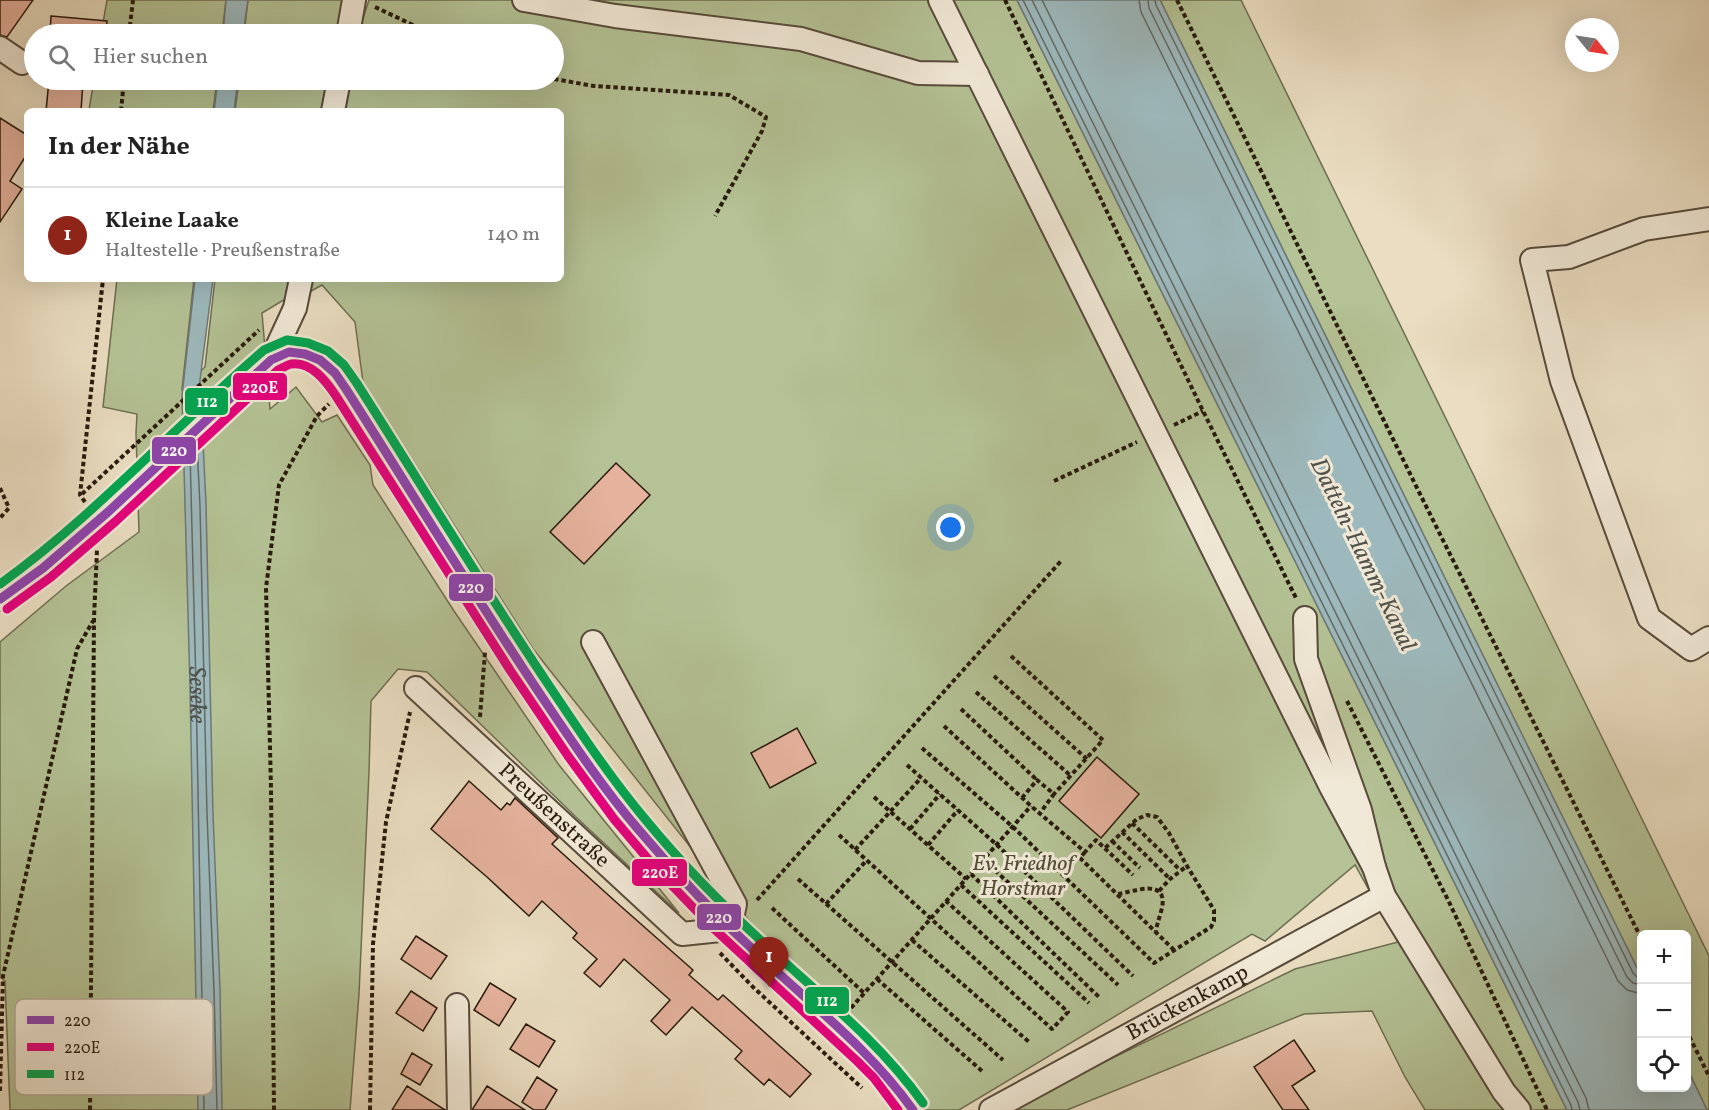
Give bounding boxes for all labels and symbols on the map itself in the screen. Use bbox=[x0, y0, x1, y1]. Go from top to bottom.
north arrow bbox=[1565, 18, 1619, 72]
line badge: 220E bbox=[232, 372, 288, 401]
text: 220E bbox=[242, 378, 278, 400]
line badge: 112 bbox=[184, 387, 229, 416]
text: 112 bbox=[196, 392, 218, 414]
line badge: 220 bbox=[151, 436, 197, 465]
text: 220 bbox=[161, 441, 187, 463]
water label: Datteln-Hamm-Kanal bbox=[1300, 453, 1424, 657]
your location bbox=[936, 513, 965, 542]
line badge: 220 bbox=[448, 573, 494, 602]
text: 220 bbox=[458, 578, 484, 600]
water label: Seseke bbox=[179, 666, 214, 724]
street label: Preußenstraße bbox=[491, 756, 617, 875]
park label: Ev. Friedhof Horstmar bbox=[972, 849, 1078, 905]
line badge: 220E bbox=[631, 858, 688, 887]
text: 220E bbox=[642, 863, 678, 885]
line badge: 220 bbox=[696, 903, 742, 931]
text: 220 bbox=[706, 908, 732, 930]
pin: 1 bbox=[750, 938, 788, 987]
street label: Brückenkamp bbox=[1121, 957, 1254, 1049]
line badge: 112 bbox=[804, 986, 850, 1015]
text: 112 bbox=[816, 991, 838, 1013]
legend bbox=[15, 999, 213, 1095]
text: 220 bbox=[64, 1011, 91, 1033]
text: 220E bbox=[64, 1038, 100, 1060]
text: 112 bbox=[64, 1065, 85, 1087]

